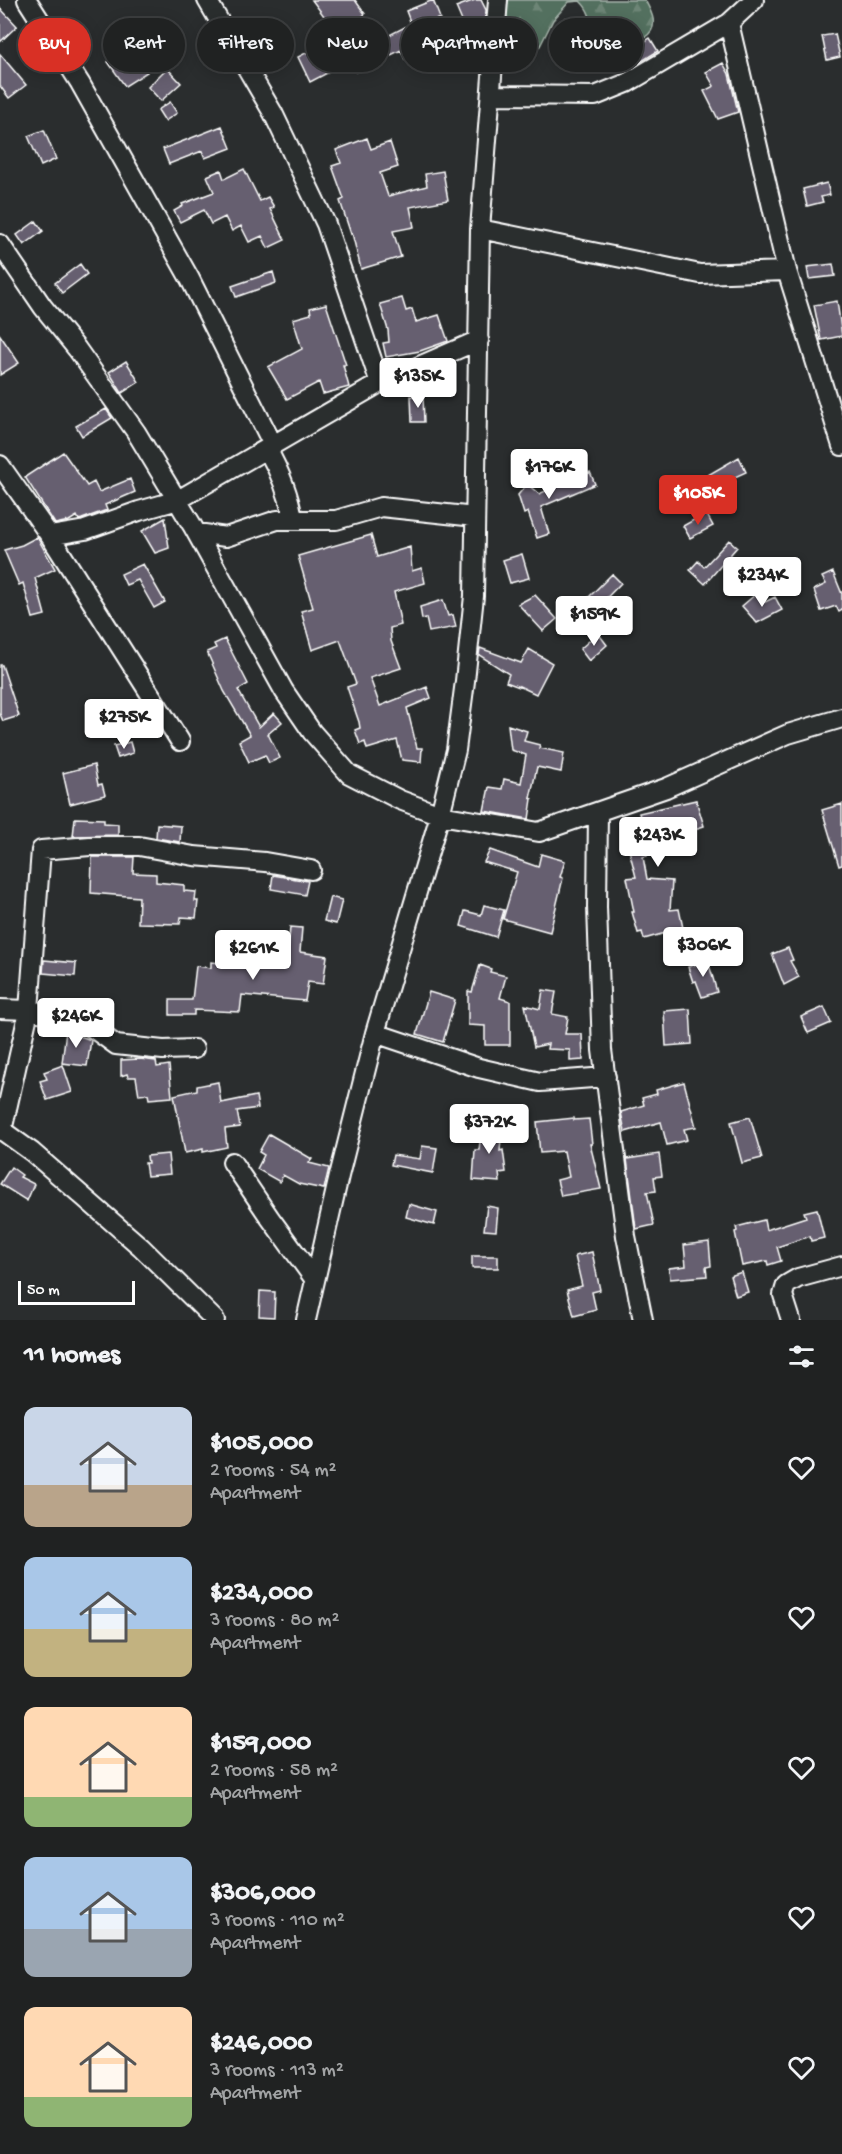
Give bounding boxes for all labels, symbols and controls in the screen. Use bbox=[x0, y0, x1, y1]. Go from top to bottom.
chip: Buy bbox=[18, 18, 91, 72]
chip: Rent bbox=[103, 18, 185, 72]
chip: Filters bbox=[197, 18, 294, 72]
chip: New bbox=[306, 18, 389, 72]
chip: Apartment bbox=[401, 18, 537, 72]
chip: House bbox=[549, 18, 643, 72]
pin: $135K bbox=[376, 358, 460, 409]
text: $135K bbox=[394, 366, 442, 389]
pin: $176K bbox=[507, 449, 591, 500]
text: $176K bbox=[525, 457, 573, 480]
pin: $105K bbox=[656, 475, 740, 526]
text: $105K bbox=[673, 483, 723, 506]
pin: $234K bbox=[720, 557, 804, 608]
text: $234K bbox=[737, 565, 787, 588]
pin: $159K bbox=[552, 596, 636, 647]
text: $159K bbox=[570, 604, 618, 627]
pin: $275K bbox=[82, 699, 166, 750]
text: $275K bbox=[99, 707, 149, 730]
pin: $243K bbox=[616, 817, 700, 868]
text: $243K bbox=[633, 825, 683, 848]
pin: $306K bbox=[661, 927, 745, 978]
pin: $261K bbox=[211, 930, 295, 981]
text: $306K bbox=[677, 935, 729, 958]
text: $261K bbox=[229, 938, 277, 961]
pin: $246K bbox=[34, 998, 118, 1049]
text: $246K bbox=[51, 1006, 101, 1029]
pin: $372K bbox=[447, 1104, 531, 1155]
text: $372K bbox=[464, 1112, 514, 1135]
scale bar bbox=[18, 1278, 135, 1306]
text: 50 m bbox=[27, 1282, 60, 1301]
icon: filters bbox=[785, 1340, 818, 1373]
text: 11 homes bbox=[24, 1341, 120, 1372]
text: $105,000 bbox=[210, 1429, 313, 1460]
icon: home bbox=[72, 1431, 144, 1503]
icon: heart bbox=[785, 1451, 818, 1484]
text: 2 rooms · 54 m² bbox=[210, 1460, 337, 1483]
text: Apartment bbox=[210, 1483, 300, 1506]
text: $234,000 bbox=[210, 1579, 313, 1610]
icon: home bbox=[72, 1581, 144, 1653]
icon: heart bbox=[785, 1601, 818, 1634]
text: 3 rooms · 80 m² bbox=[210, 1610, 339, 1633]
text: Apartment bbox=[210, 1633, 300, 1656]
text: $159,000 bbox=[210, 1729, 311, 1760]
icon: home bbox=[72, 1731, 144, 1803]
icon: heart bbox=[785, 1751, 818, 1784]
text: 2 rooms · 58 m² bbox=[210, 1760, 338, 1783]
text: Apartment bbox=[210, 1783, 300, 1806]
text: $306,000 bbox=[210, 1879, 316, 1910]
icon: home bbox=[72, 1881, 144, 1953]
icon: heart bbox=[785, 1901, 818, 1934]
text: 3 rooms · 110 m² bbox=[210, 1910, 345, 1933]
text: Apartment bbox=[210, 1933, 300, 1956]
text: $246,000 bbox=[210, 2029, 312, 2060]
icon: home bbox=[72, 2031, 144, 2103]
icon: heart bbox=[785, 2051, 818, 2084]
text: 3 rooms · 113 m² bbox=[210, 2060, 344, 2083]
text: Apartment bbox=[210, 2083, 300, 2106]

